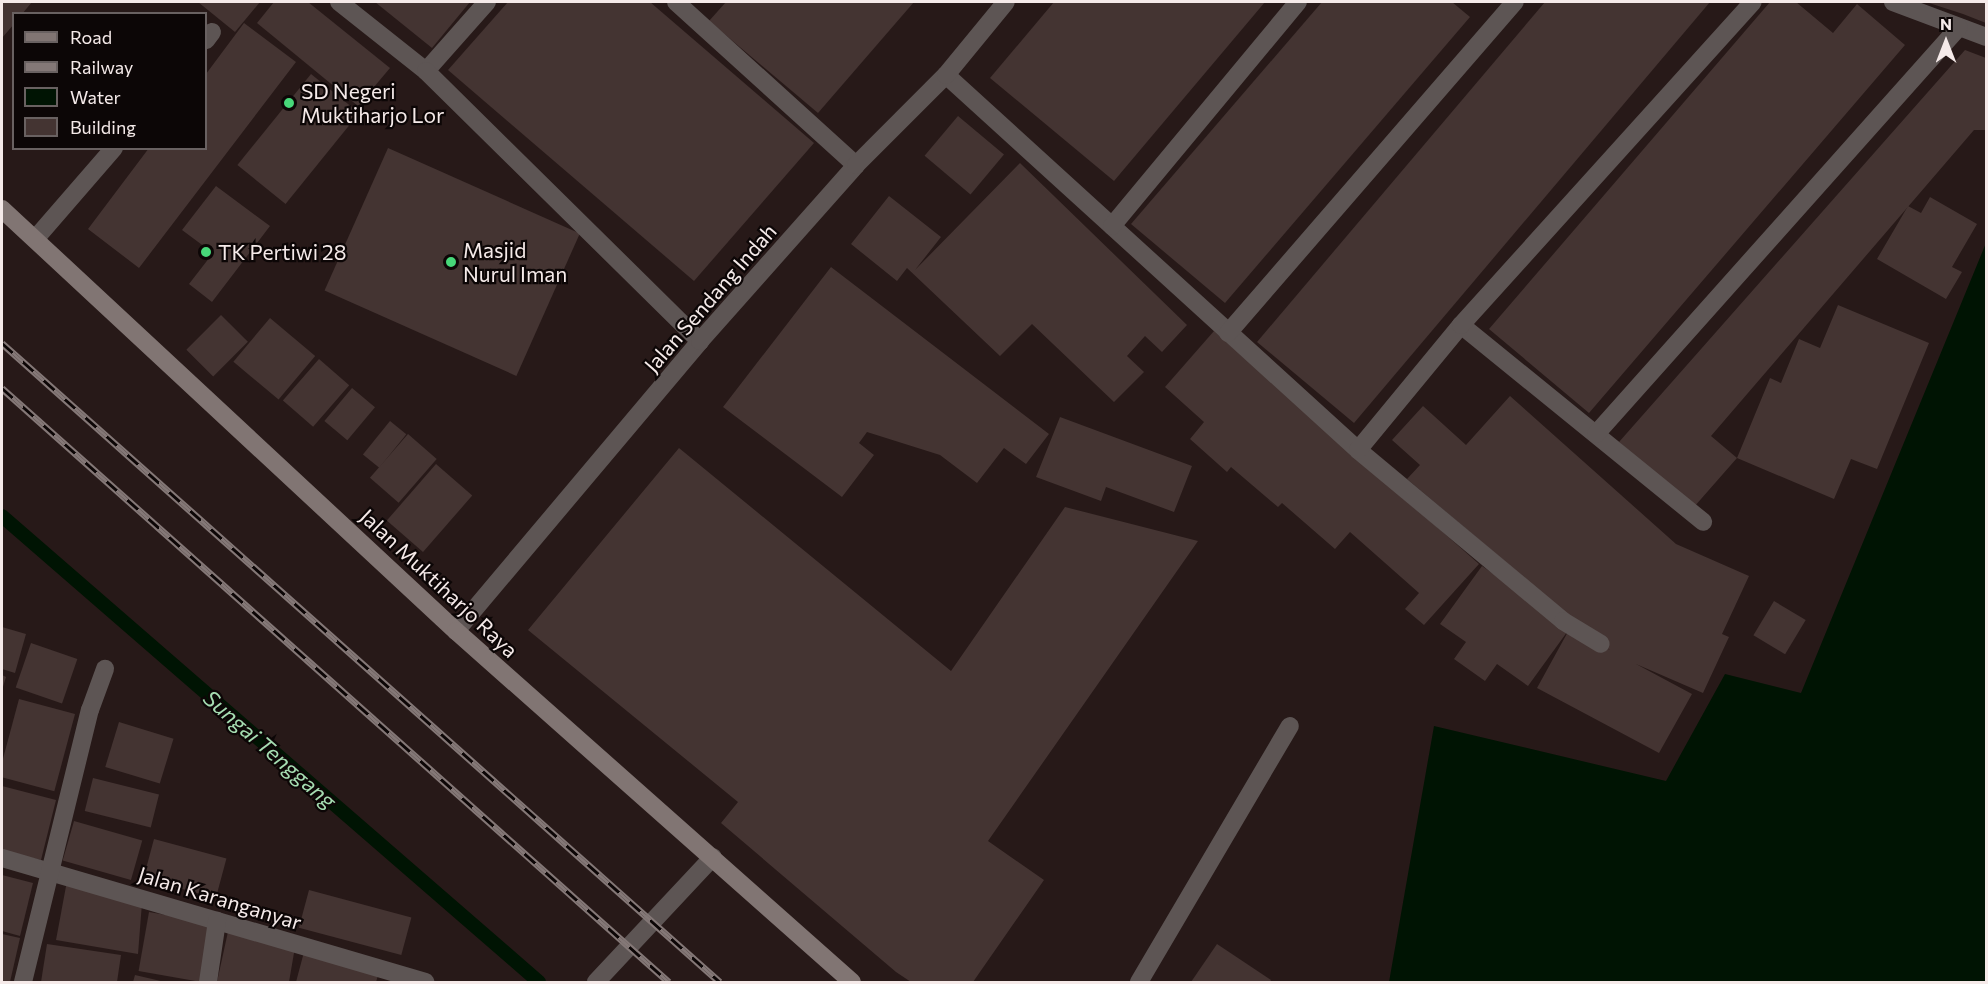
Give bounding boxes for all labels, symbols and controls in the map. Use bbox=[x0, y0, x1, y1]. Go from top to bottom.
legend bbox=[12, 12, 207, 150]
north arrow bbox=[1916, 12, 1976, 72]
text: N bbox=[1940, 14, 1952, 33]
text: Road bbox=[70, 26, 112, 48]
text: Railway bbox=[70, 56, 133, 78]
place label: SD Negeri Muktiharjo Lor bbox=[301, 78, 444, 128]
text: Water bbox=[70, 86, 121, 108]
marker: SD Negeri Muktiharjo Lor bbox=[282, 96, 296, 110]
text: Building bbox=[70, 116, 136, 138]
street label: Jalan Sendang Indah bbox=[639, 219, 781, 377]
place label: Masjid Nurul Iman bbox=[463, 237, 567, 287]
place label: TK Pertiwi 28 bbox=[218, 239, 346, 265]
marker: TK Pertiwi 28 bbox=[199, 245, 213, 259]
marker: Masjid Nurul Iman bbox=[444, 255, 458, 269]
street label: Jalan Muktiharjo Raya bbox=[355, 503, 523, 663]
water label: Sungai Tenggang bbox=[198, 684, 342, 814]
street label: Jalan Karanganyar bbox=[135, 861, 305, 935]

